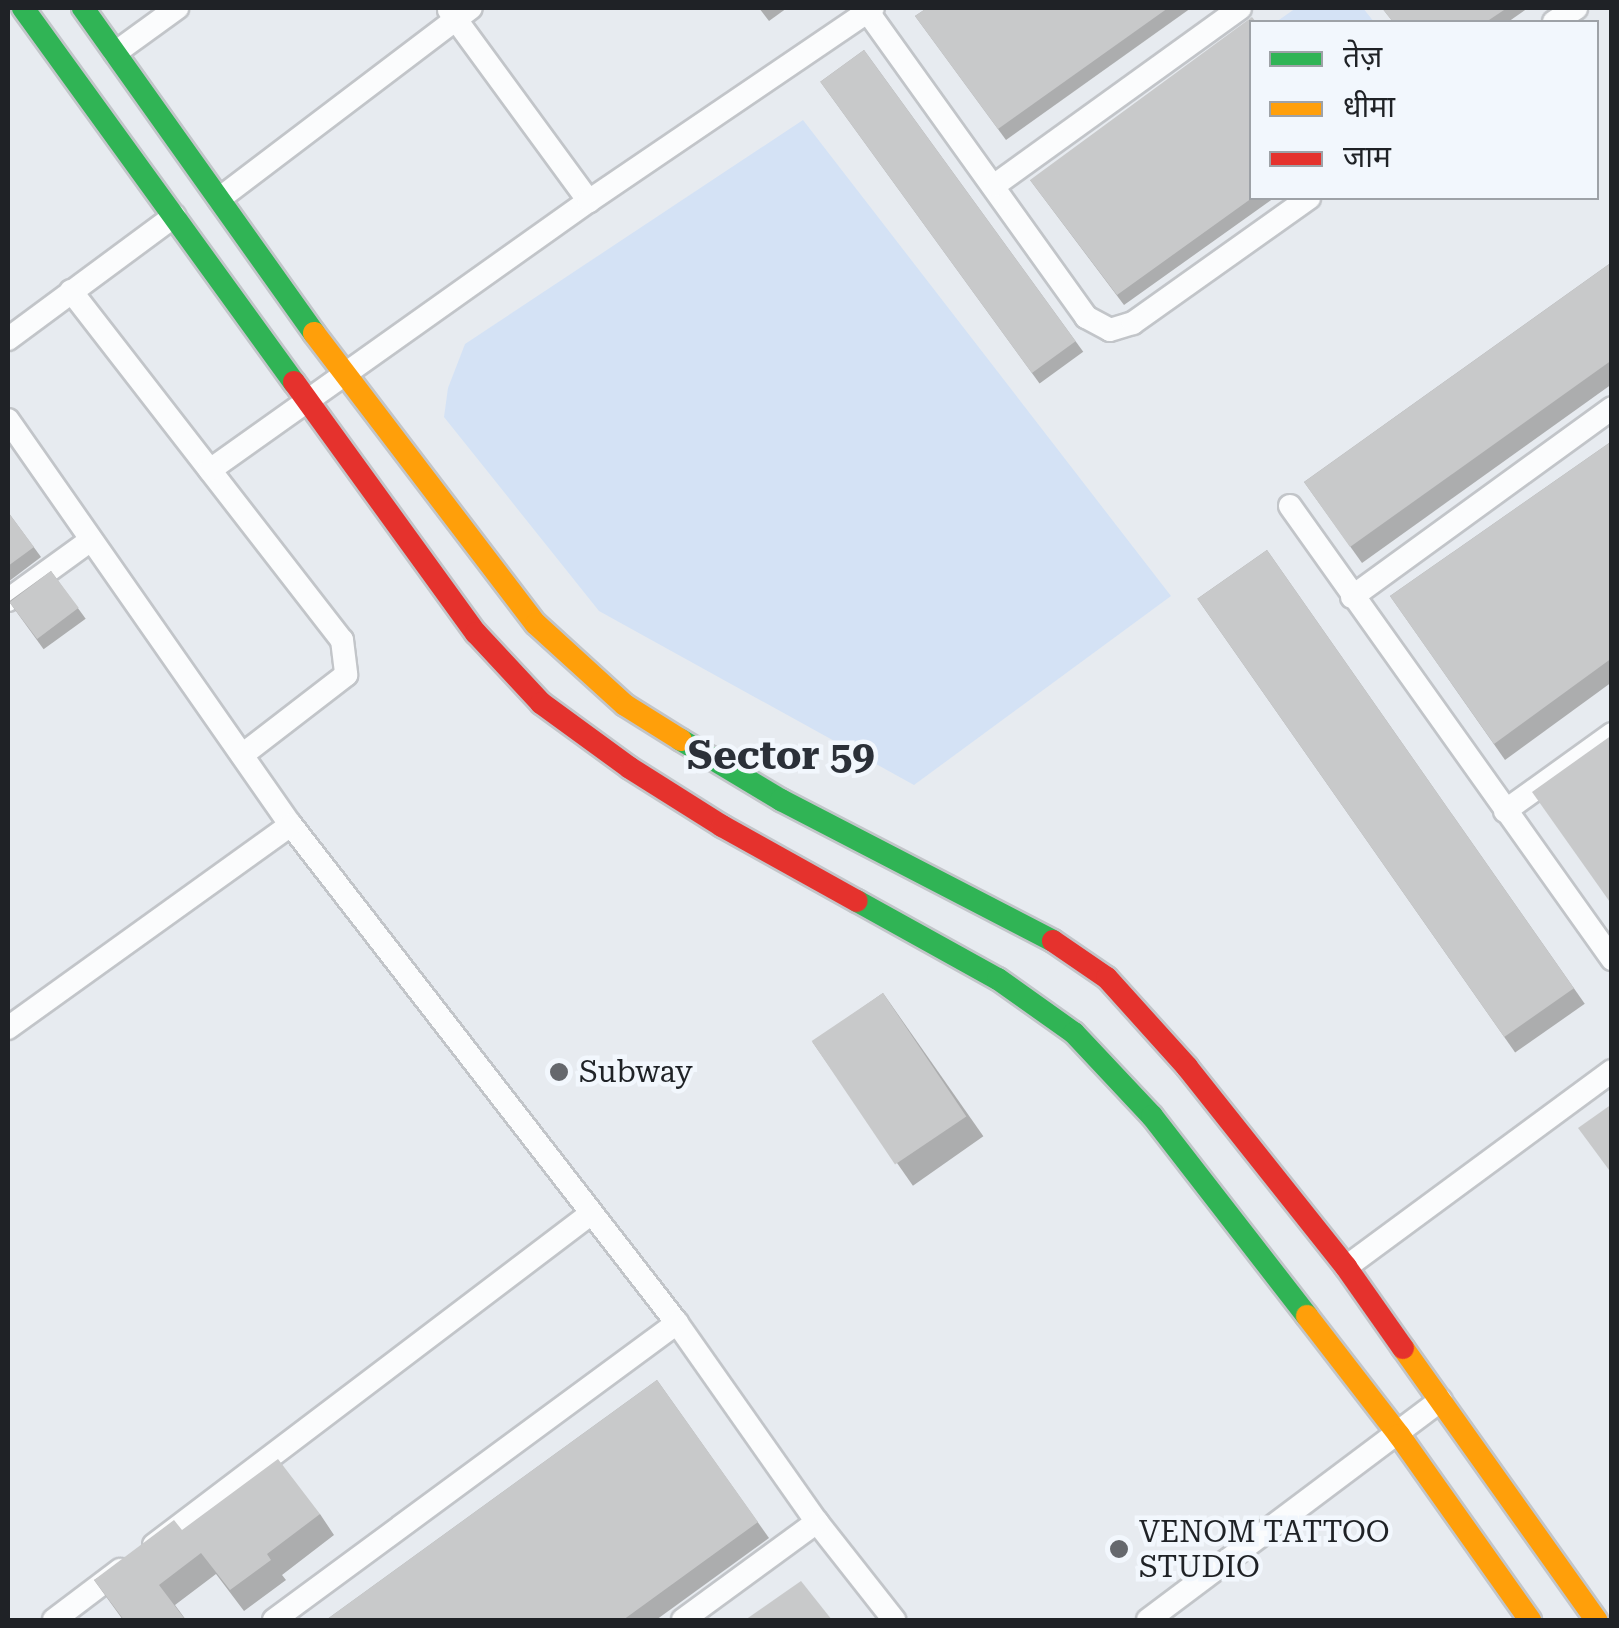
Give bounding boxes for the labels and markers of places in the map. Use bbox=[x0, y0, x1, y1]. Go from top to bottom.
place label: Subway bbox=[579, 1054, 693, 1090]
marker: Subway bbox=[548, 1061, 570, 1083]
place label: VENOM TATTOO STUDIO bbox=[1139, 1514, 1390, 1584]
marker: VENOM TATTOO STUDIO bbox=[1108, 1538, 1130, 1560]

